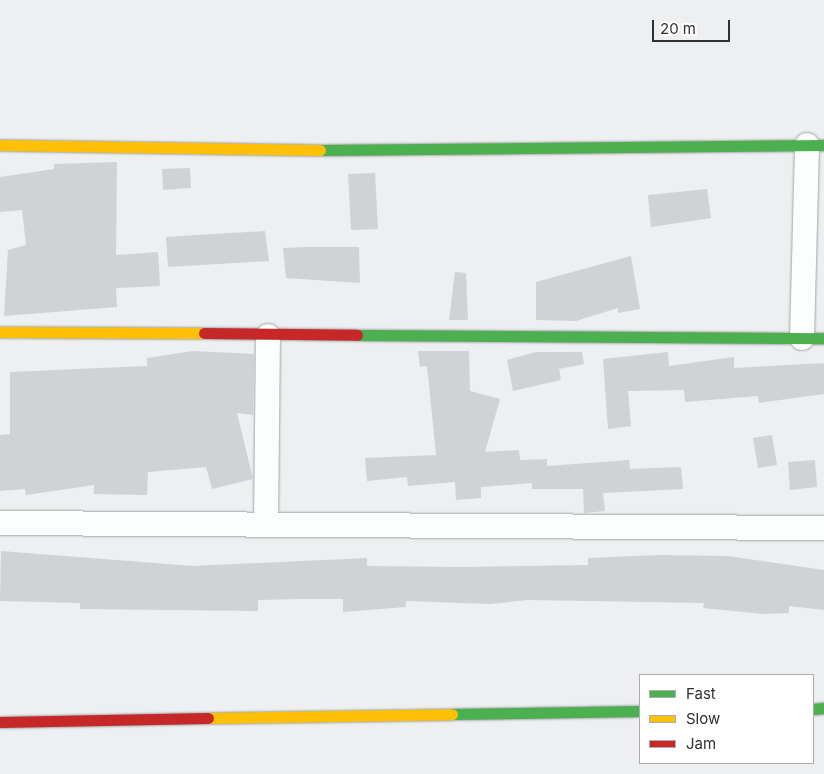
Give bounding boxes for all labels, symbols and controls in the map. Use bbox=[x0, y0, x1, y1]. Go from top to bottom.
scale bar bbox=[654, 10, 732, 42]
text: 20 m bbox=[660, 19, 696, 38]
legend bbox=[639, 674, 814, 764]
text: Fast bbox=[686, 684, 716, 703]
text: Slow bbox=[686, 709, 720, 728]
text: Jam bbox=[686, 734, 716, 753]

